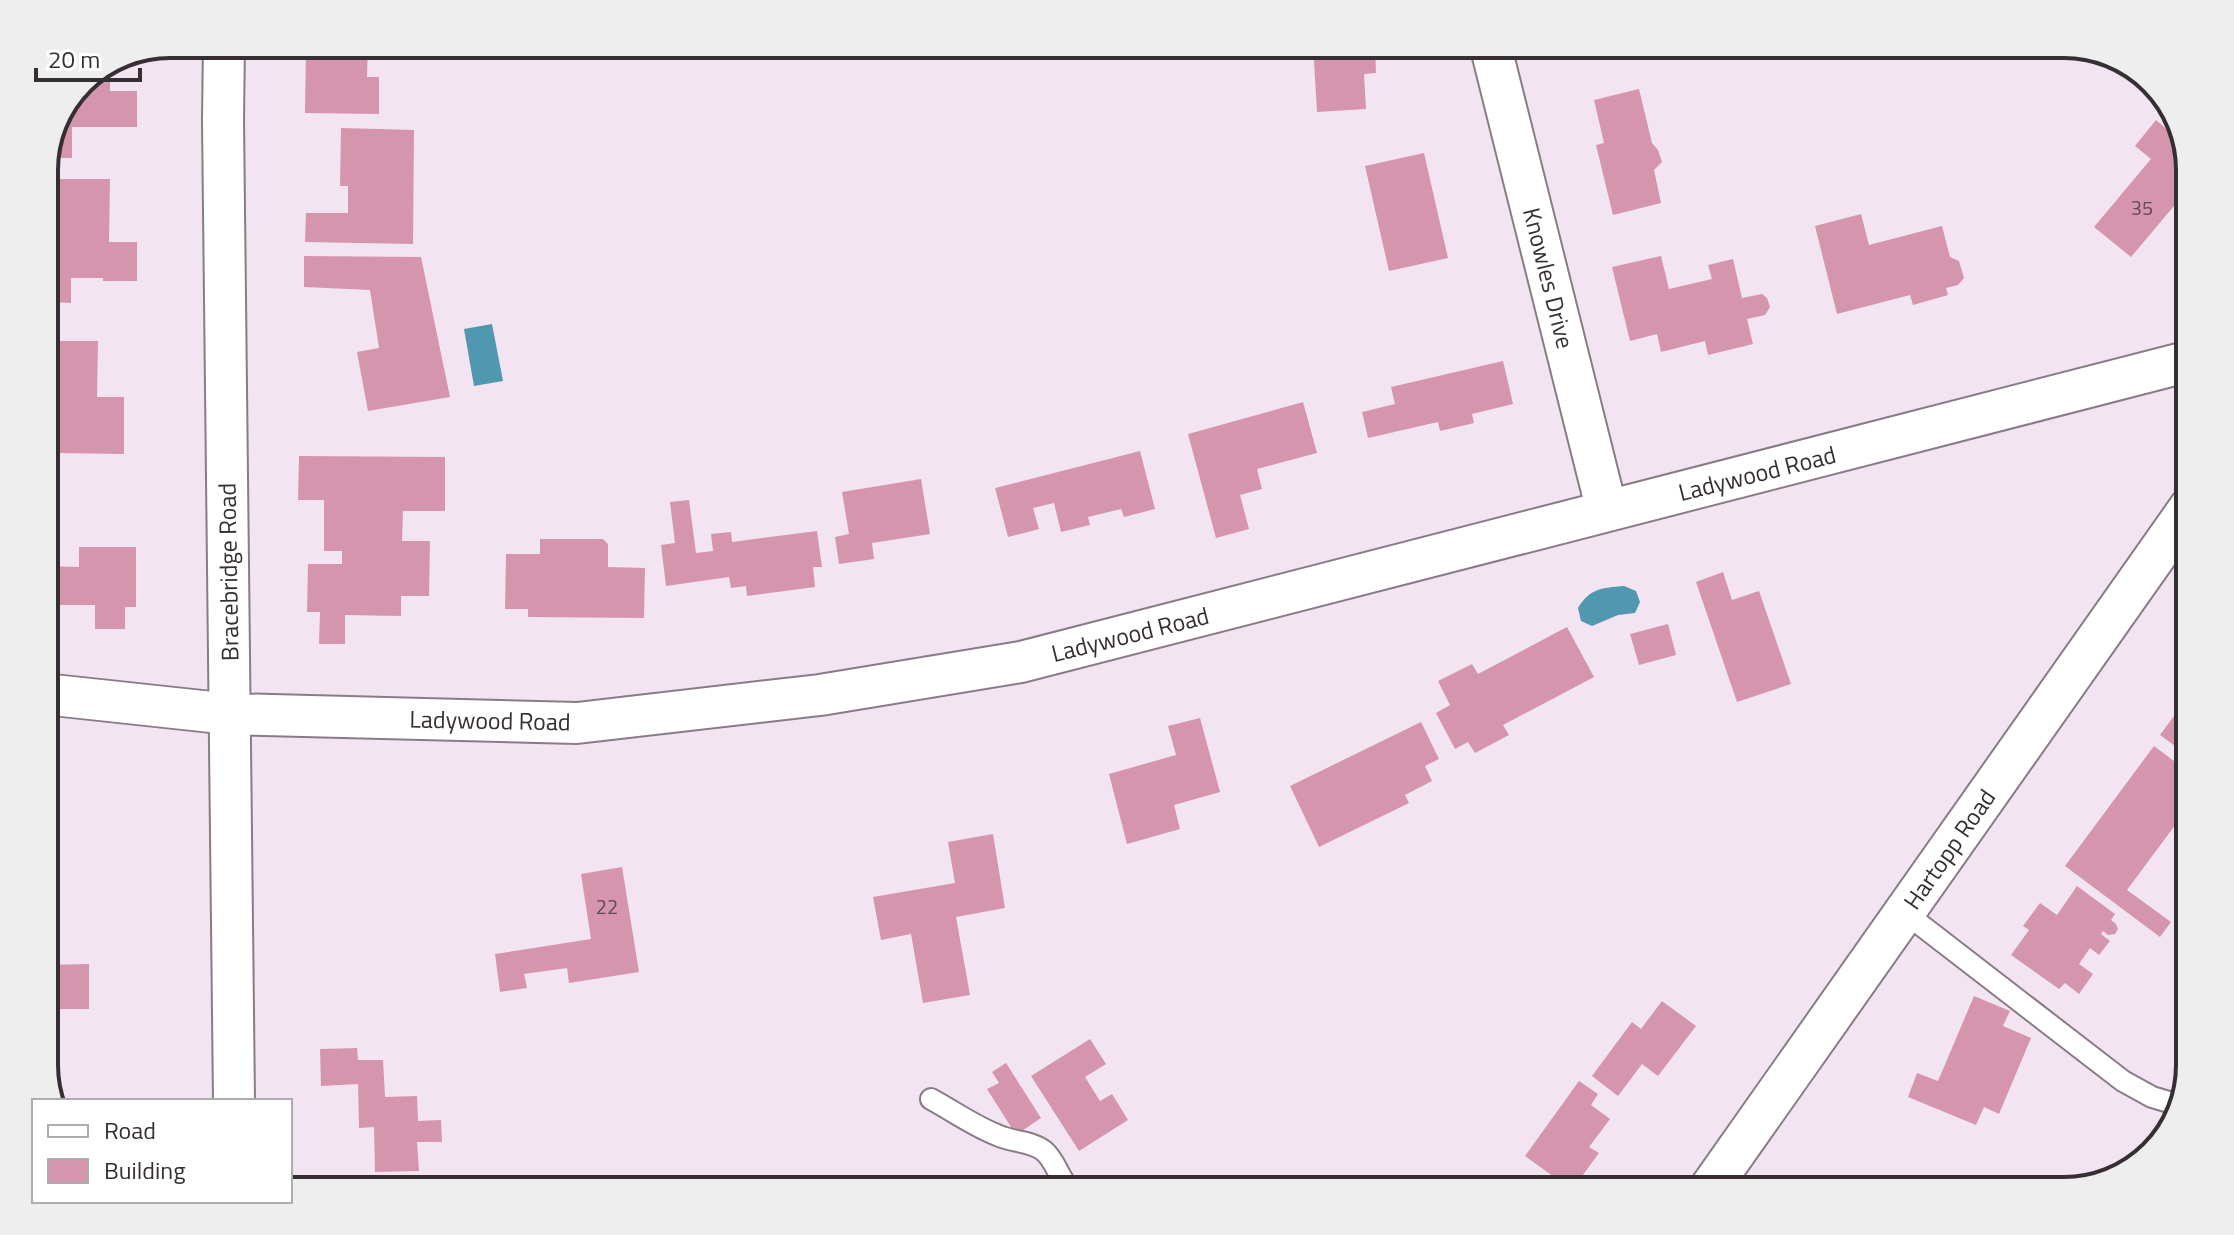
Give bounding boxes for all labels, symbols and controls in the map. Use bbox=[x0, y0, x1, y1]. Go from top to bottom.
scale bar bbox=[36, 32, 140, 82]
text: 20 m bbox=[48, 41, 100, 77]
house number: 35 bbox=[2131, 192, 2153, 223]
street label: Knowles Drive bbox=[1514, 204, 1584, 352]
street label: Ladywood Road bbox=[1674, 436, 1840, 510]
street label: Bracebridge Road bbox=[208, 483, 248, 661]
street label: Ladywood Road bbox=[1047, 597, 1213, 671]
street label: Ladywood Road bbox=[409, 701, 571, 739]
street label: Hartopp Road bbox=[1894, 781, 2004, 917]
house number: 22 bbox=[596, 891, 618, 922]
legend bbox=[32, 1099, 292, 1203]
text: Road bbox=[104, 1112, 156, 1148]
text: Building bbox=[104, 1152, 186, 1188]

